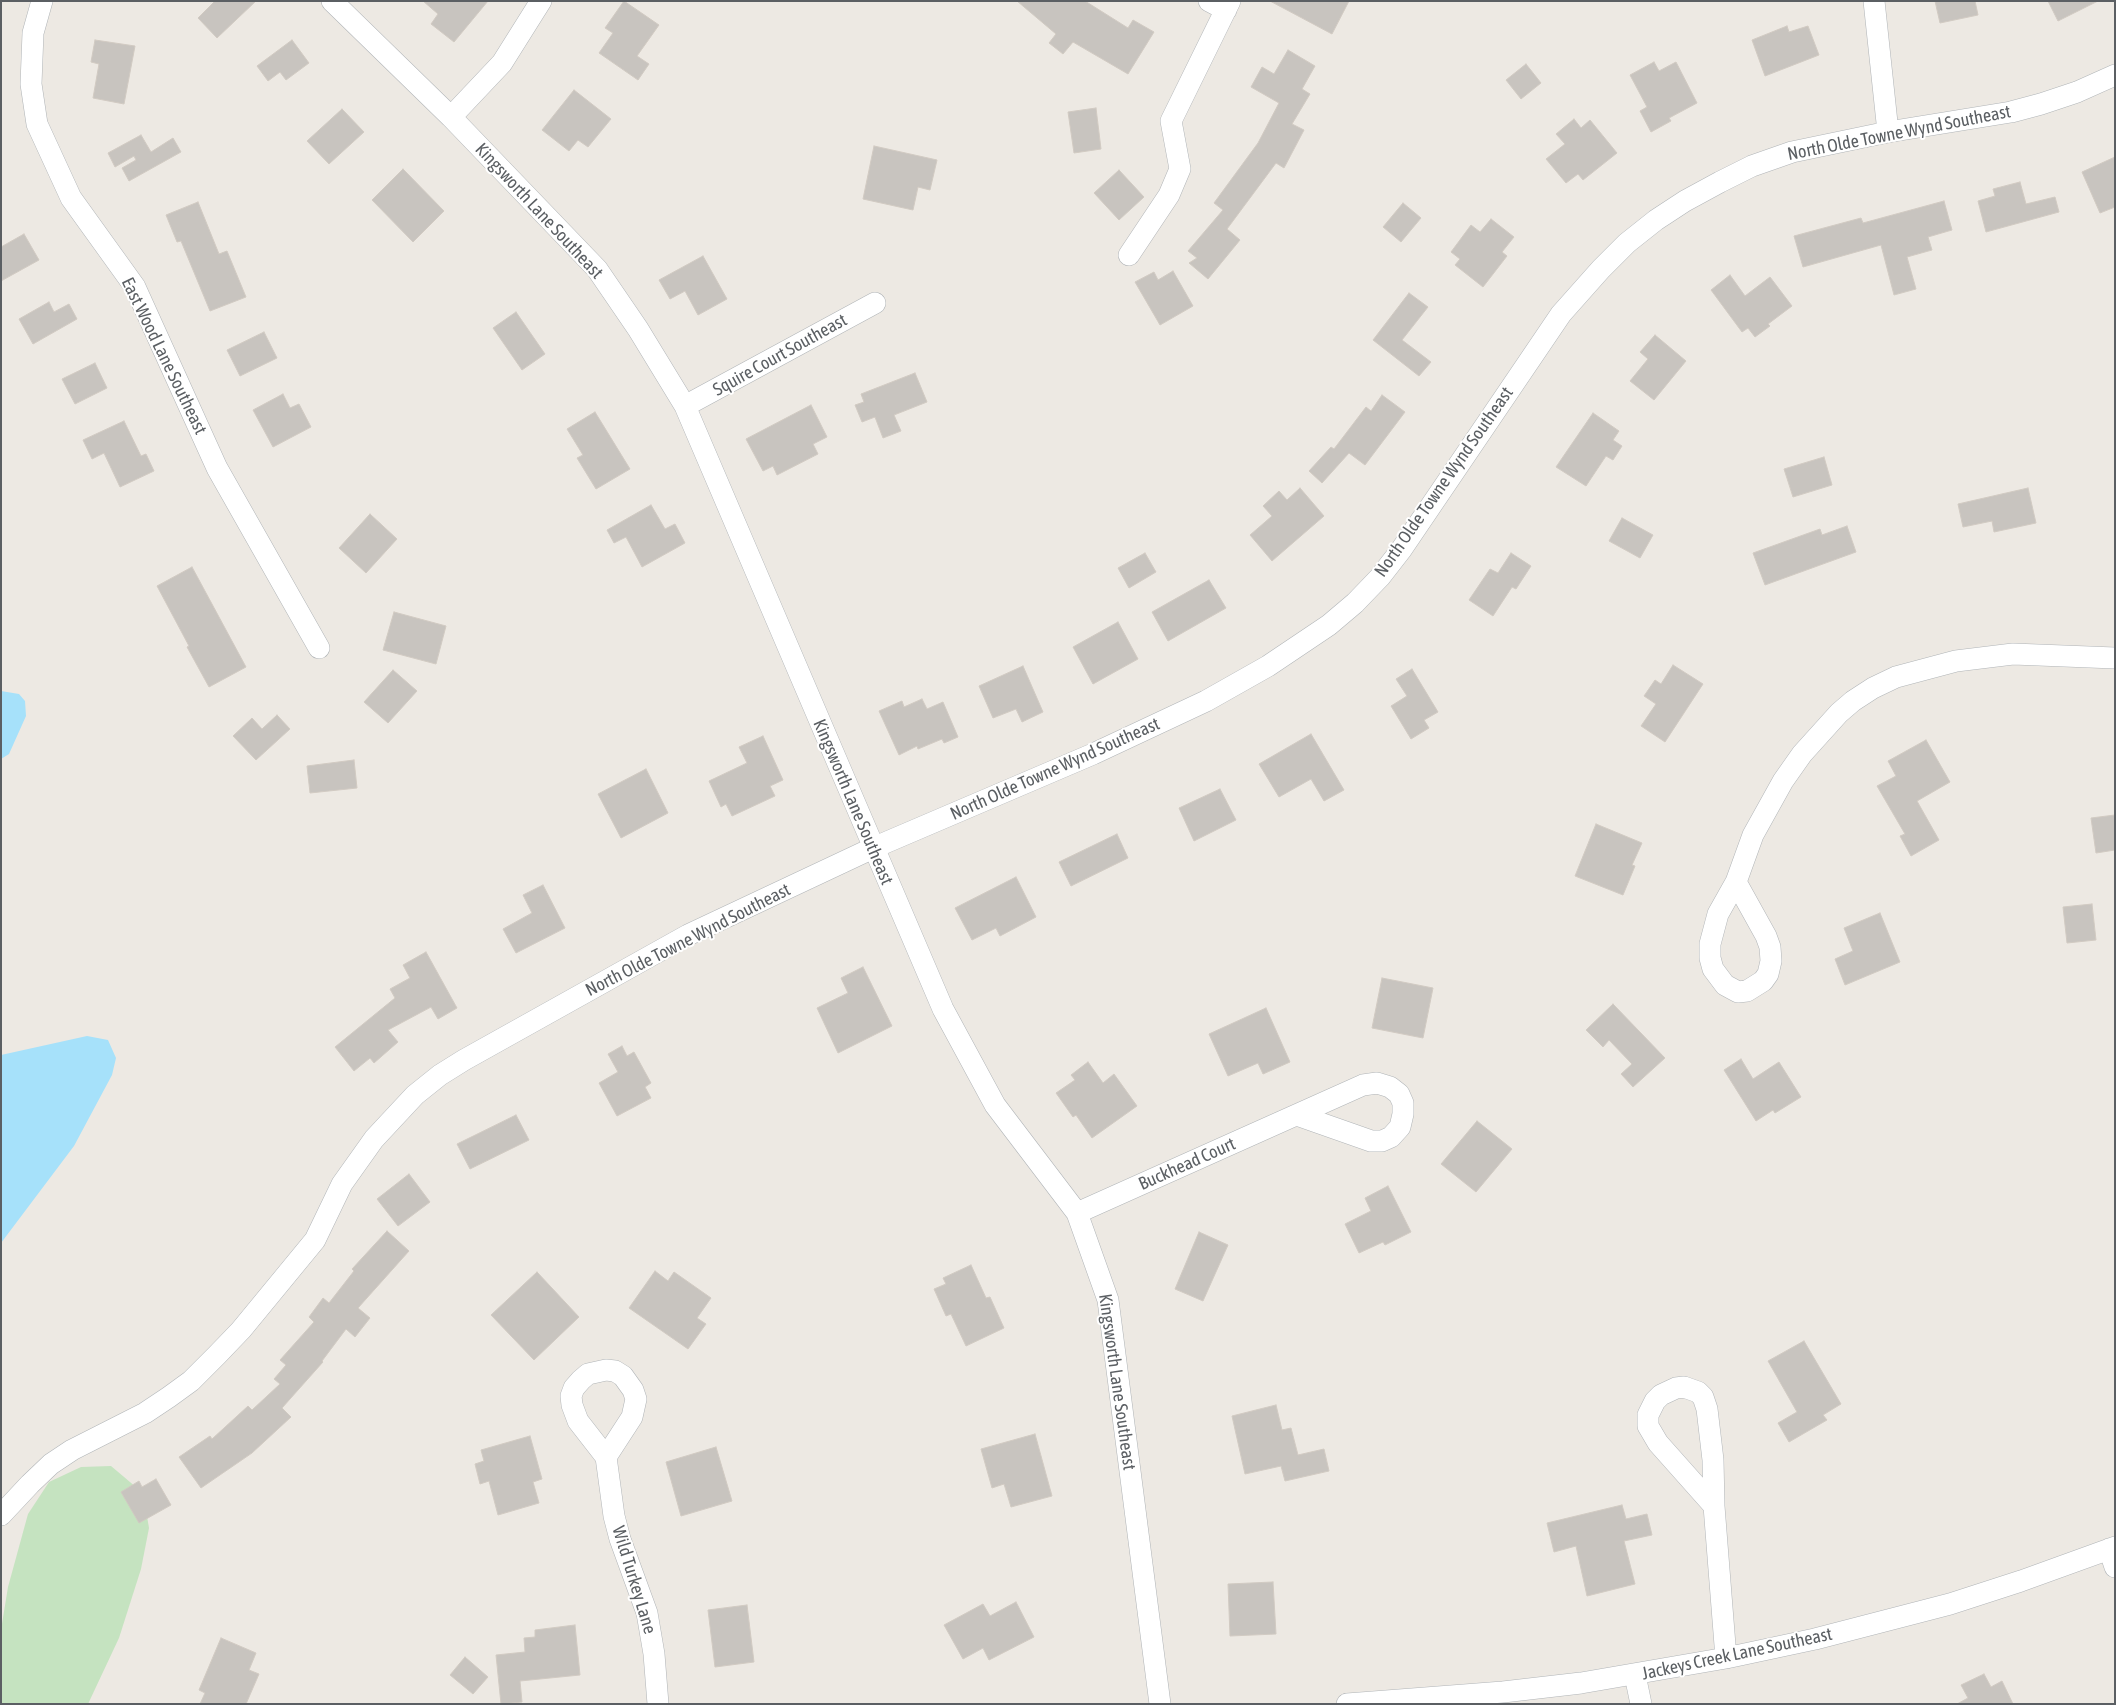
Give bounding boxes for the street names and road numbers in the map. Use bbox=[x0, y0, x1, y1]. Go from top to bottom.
street label: North Olde Towne Wynd Southeast bbox=[1786, 101, 2012, 165]
street label: Kingsworth Lane Southeast bbox=[470, 139, 608, 283]
street label: East Wood Lane Southeast bbox=[117, 274, 211, 438]
street label: Squire Court Southeast bbox=[709, 309, 851, 401]
street label: North Olde Towne Wynd Southeast bbox=[1370, 383, 1518, 581]
street label: North Olde Towne Wynd Southeast bbox=[947, 713, 1163, 825]
street label: Kingsworth Lane Southeast bbox=[808, 716, 898, 888]
street label: North Olde Towne Wynd Southeast bbox=[582, 879, 794, 1001]
street label: Buckhead Court bbox=[1135, 1133, 1239, 1195]
street label: Kingsworth Lane Southeast bbox=[1094, 1292, 1140, 1472]
street label: Wild Turkey Lane bbox=[607, 1524, 661, 1636]
street label: Jackeys Creek Lane Southeast bbox=[1640, 1623, 1834, 1685]

